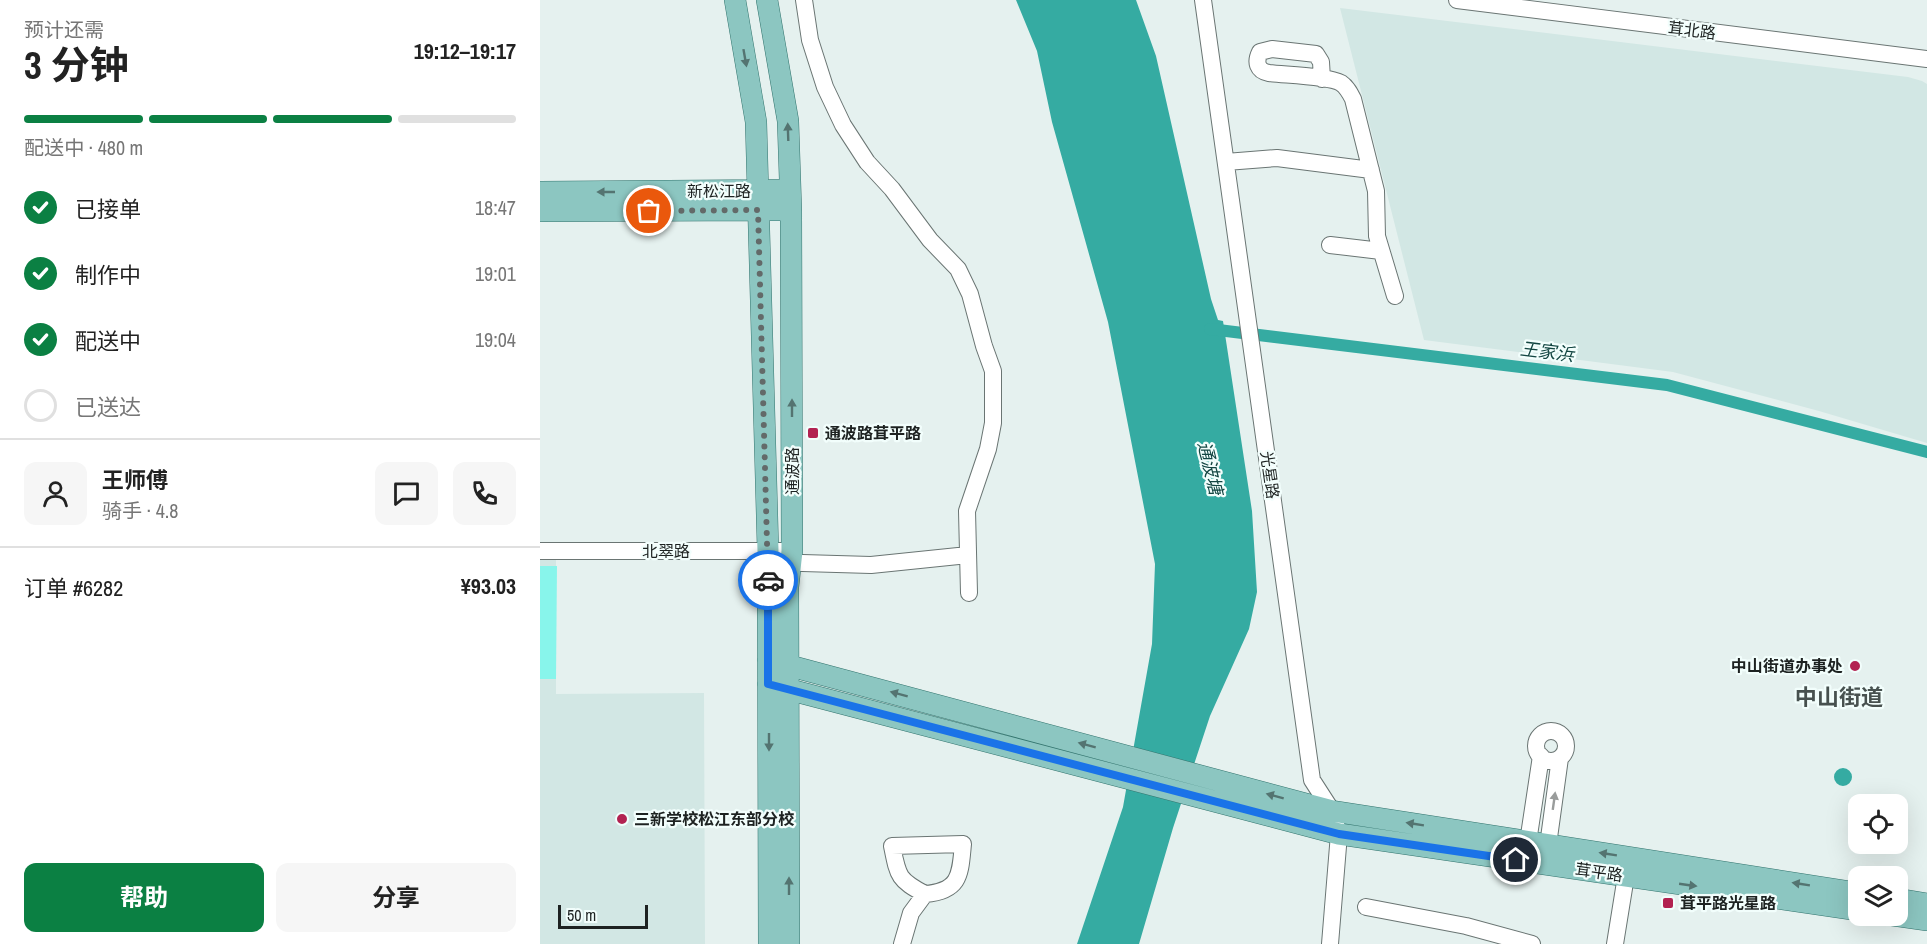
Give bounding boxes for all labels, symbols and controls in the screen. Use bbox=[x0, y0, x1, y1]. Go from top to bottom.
text: 预计还需 bbox=[24, 16, 104, 43]
street label: 茸北路 bbox=[1667, 16, 1717, 44]
text: 19:12–19:17 bbox=[414, 36, 516, 66]
text: 3 分钟 bbox=[24, 39, 129, 91]
one-way arrow bbox=[740, 48, 749, 67]
one-way arrow bbox=[784, 122, 793, 141]
text: 配送中 · 480 m bbox=[24, 134, 143, 161]
street label: 新松江路 bbox=[687, 180, 751, 202]
pin bbox=[623, 185, 674, 236]
one-way arrow bbox=[596, 187, 615, 197]
icon: check bbox=[24, 191, 57, 224]
text: 已接单 bbox=[75, 194, 141, 224]
text: 18:47 bbox=[475, 194, 516, 221]
icon: bag bbox=[632, 194, 665, 227]
icon: check bbox=[24, 257, 57, 290]
text: 制作中 bbox=[75, 260, 141, 290]
text: 19:01 bbox=[475, 260, 516, 287]
icon: check bbox=[24, 323, 57, 356]
text: 配送中 bbox=[75, 326, 141, 356]
text: 19:04 bbox=[475, 326, 516, 353]
water label: 王家浜 bbox=[1519, 336, 1577, 367]
text: 已送达 bbox=[75, 392, 141, 422]
one-way arrow bbox=[787, 399, 796, 418]
place label: 通波路茸平路 bbox=[825, 422, 921, 444]
marker: 通波路茸平路 bbox=[806, 426, 820, 440]
water label: 通波塘 bbox=[1192, 439, 1230, 500]
street label: 通波路 bbox=[781, 447, 803, 495]
street label: 光星路 bbox=[1256, 450, 1284, 500]
button: person bbox=[24, 462, 87, 525]
button: chat bbox=[375, 462, 438, 525]
button: phone bbox=[453, 462, 516, 525]
text: 王师傅 bbox=[102, 465, 168, 495]
text: 骑手 · 4.8 bbox=[102, 497, 178, 524]
street label: 北翠路 bbox=[642, 540, 690, 562]
courier bbox=[738, 550, 798, 610]
icon: car bbox=[752, 564, 785, 597]
text: ¥93.03 bbox=[461, 571, 516, 601]
text: 订单 #6282 bbox=[24, 573, 123, 603]
place label: 中山街道办事处 bbox=[1731, 655, 1843, 677]
marker: 中山街道办事处 bbox=[1848, 659, 1862, 673]
district label: 中山街道 bbox=[1795, 682, 1883, 712]
one-way arrow bbox=[890, 689, 908, 699]
one-way arrow bbox=[764, 733, 773, 752]
one-way arrow bbox=[1078, 740, 1096, 749]
one-way arrow bbox=[1266, 791, 1284, 800]
one-way arrow bbox=[1549, 792, 1559, 811]
map controls bbox=[1848, 794, 1908, 926]
button: locate bbox=[1848, 794, 1908, 854]
place label: 三新学校松江东部分校 bbox=[634, 808, 795, 830]
marker: 三新学校松江东部分校 bbox=[615, 812, 629, 826]
one-way arrow bbox=[1406, 820, 1425, 829]
pin bbox=[1490, 834, 1541, 885]
icon: home bbox=[1499, 843, 1532, 876]
one-way arrow bbox=[1598, 850, 1617, 859]
street label: 茸平路 bbox=[1574, 858, 1624, 886]
button: 帮助 bbox=[24, 863, 264, 932]
button: 分享 bbox=[276, 863, 516, 932]
button: layers bbox=[1848, 866, 1908, 926]
one-way arrow bbox=[784, 876, 794, 895]
one-way arrow bbox=[1791, 880, 1810, 889]
one-way arrow bbox=[1679, 881, 1698, 890]
place label: 茸平路光星路 bbox=[1680, 892, 1776, 914]
marker: 茸平路光星路 bbox=[1661, 896, 1675, 910]
scale bar bbox=[558, 902, 648, 930]
text: 50 m bbox=[567, 904, 596, 926]

